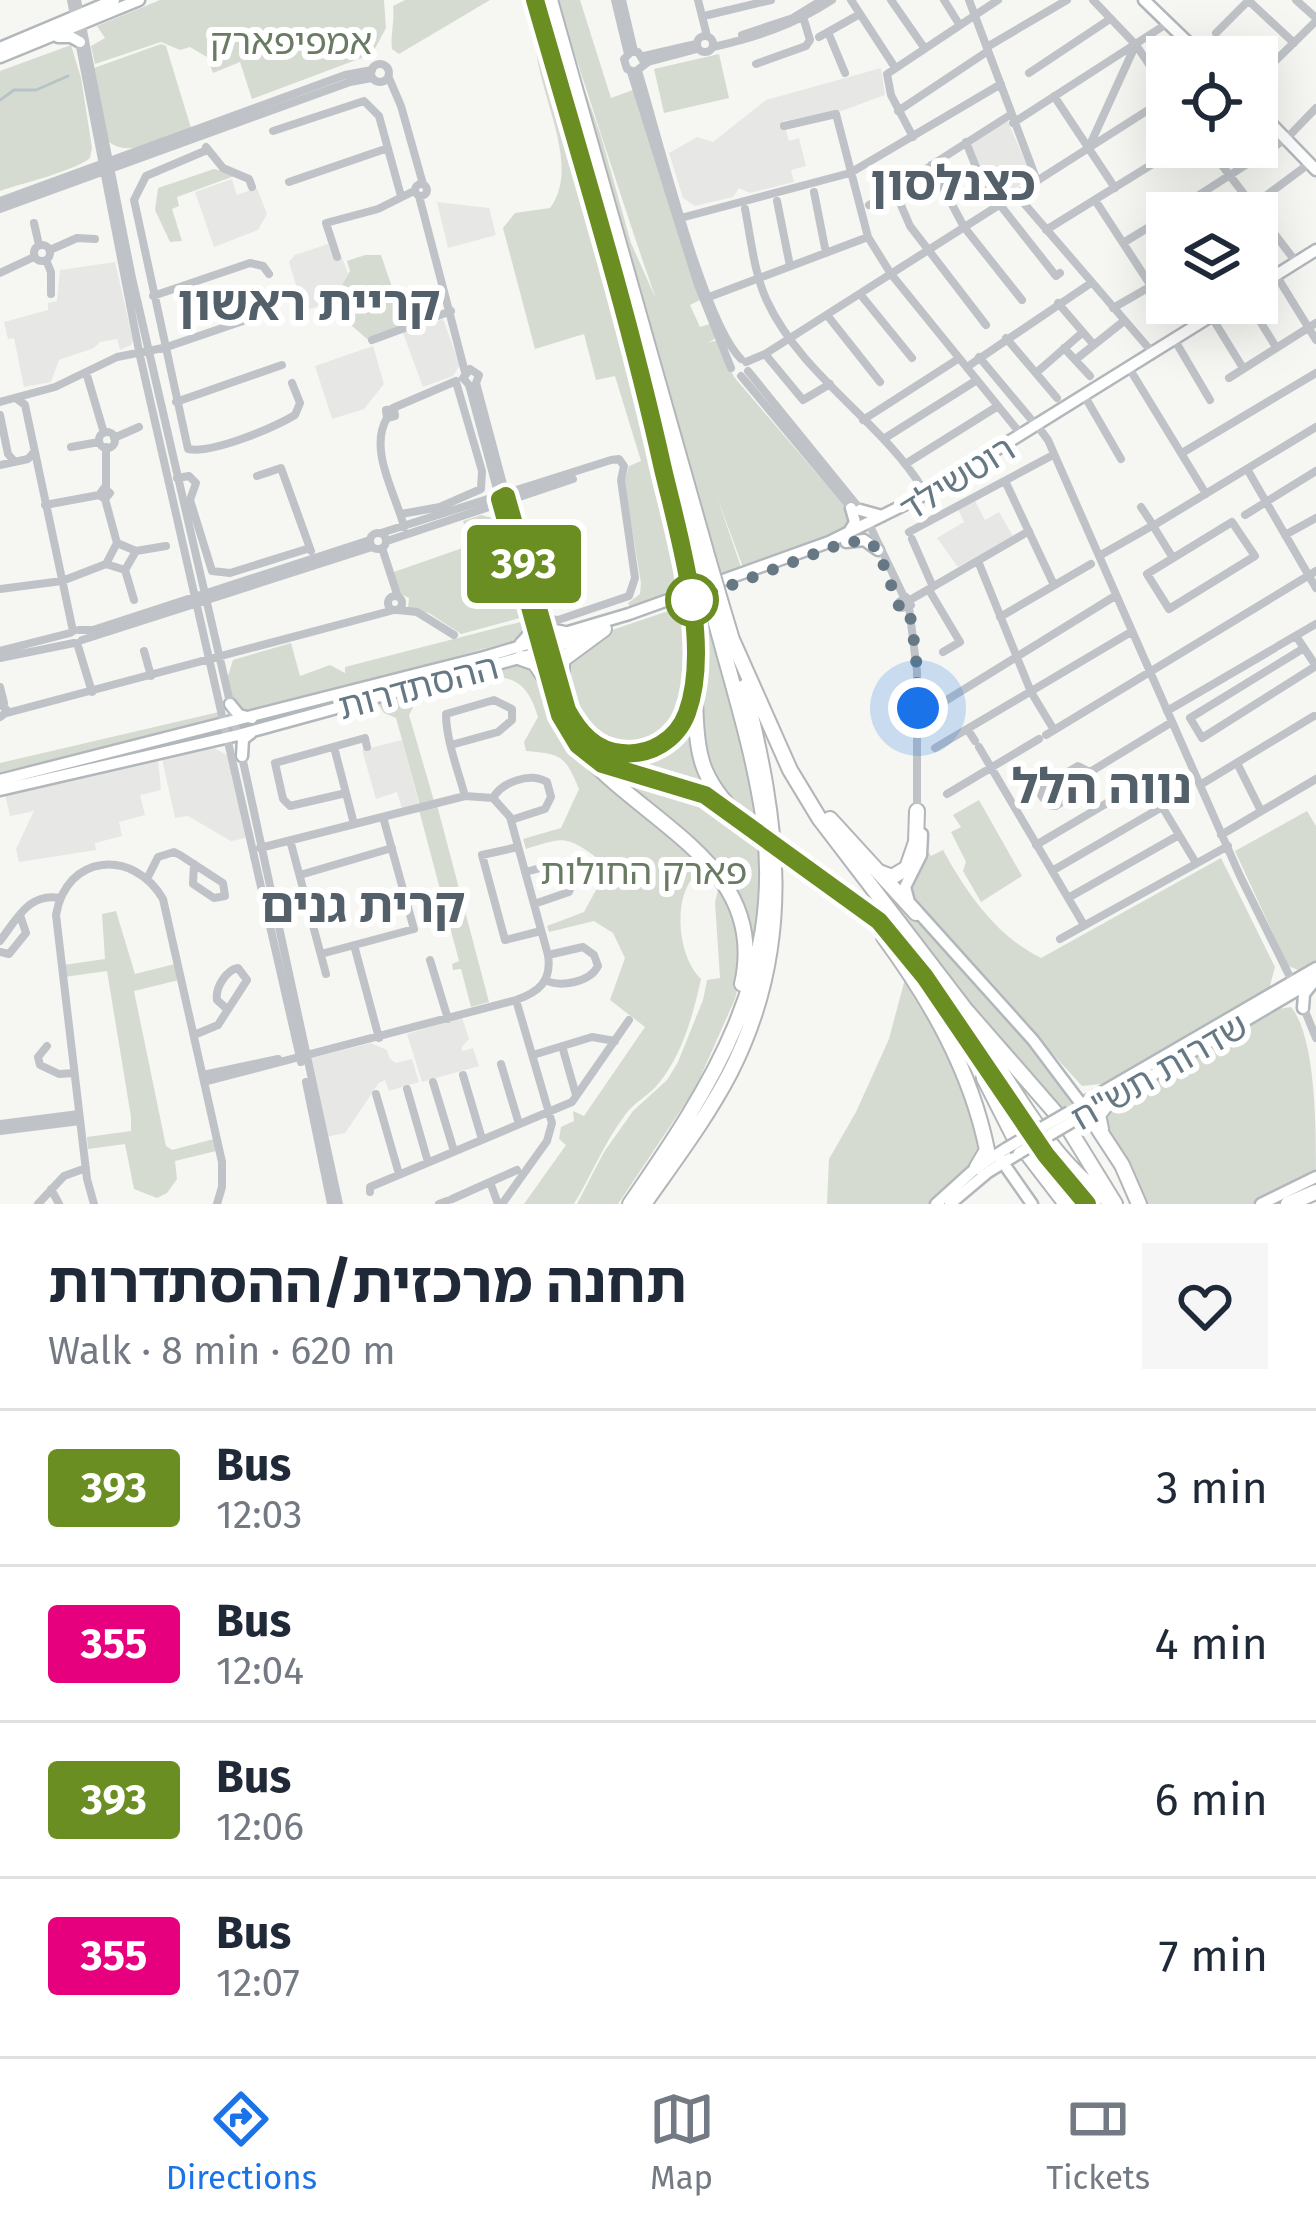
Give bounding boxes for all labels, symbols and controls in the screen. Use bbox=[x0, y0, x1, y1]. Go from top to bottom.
park label: אמפיפארק bbox=[210, 20, 372, 64]
map controls bbox=[1146, 36, 1278, 324]
button: locate bbox=[1146, 36, 1278, 168]
district label: כצנלסון bbox=[870, 155, 1036, 213]
button: layers bbox=[1146, 192, 1278, 324]
district label: קריית ראשון bbox=[178, 275, 440, 333]
street label: רוטשילד bbox=[892, 427, 1023, 531]
line badge: 393 bbox=[455, 525, 593, 603]
text: 393 bbox=[491, 539, 557, 589]
unlabelled marker bbox=[667, 575, 717, 625]
street label: ההסתדרות bbox=[333, 645, 503, 729]
your location bbox=[888, 678, 948, 738]
district label: נווה הלל bbox=[1012, 758, 1192, 816]
park label: פארק החולות bbox=[541, 850, 747, 894]
district label: קרית גנים bbox=[261, 877, 465, 935]
street label: שדרות תש"ח bbox=[1063, 1004, 1256, 1140]
button: heart bbox=[1142, 1243, 1268, 1369]
text: תחנה מרכזית/ההסתדרות bbox=[48, 1249, 687, 1317]
text: Walk · 8 min · 620 m bbox=[48, 1328, 396, 1374]
text: Bus bbox=[216, 1438, 291, 1492]
text: 3 min bbox=[1156, 1461, 1268, 1515]
text: 393 bbox=[81, 1463, 147, 1513]
text: 12:03 bbox=[216, 1492, 302, 1538]
text: Bus bbox=[216, 1594, 291, 1648]
text: 4 min bbox=[1155, 1617, 1268, 1671]
text: 355 bbox=[81, 1619, 147, 1669]
text: 12:04 bbox=[216, 1648, 304, 1694]
text: Bus bbox=[216, 1750, 291, 1804]
text: 6 min bbox=[1154, 1773, 1268, 1827]
text: 393 bbox=[81, 1775, 147, 1825]
text: 12:06 bbox=[216, 1804, 304, 1850]
text: Bus bbox=[216, 1906, 291, 1960]
text: 7 min bbox=[1158, 1929, 1268, 1983]
text: 355 bbox=[81, 1931, 147, 1981]
text: 12:07 bbox=[216, 1960, 300, 2006]
tab: Directions bbox=[166, 2086, 317, 2198]
tab: Map bbox=[649, 2086, 715, 2198]
tab: Tickets bbox=[1046, 2086, 1150, 2198]

